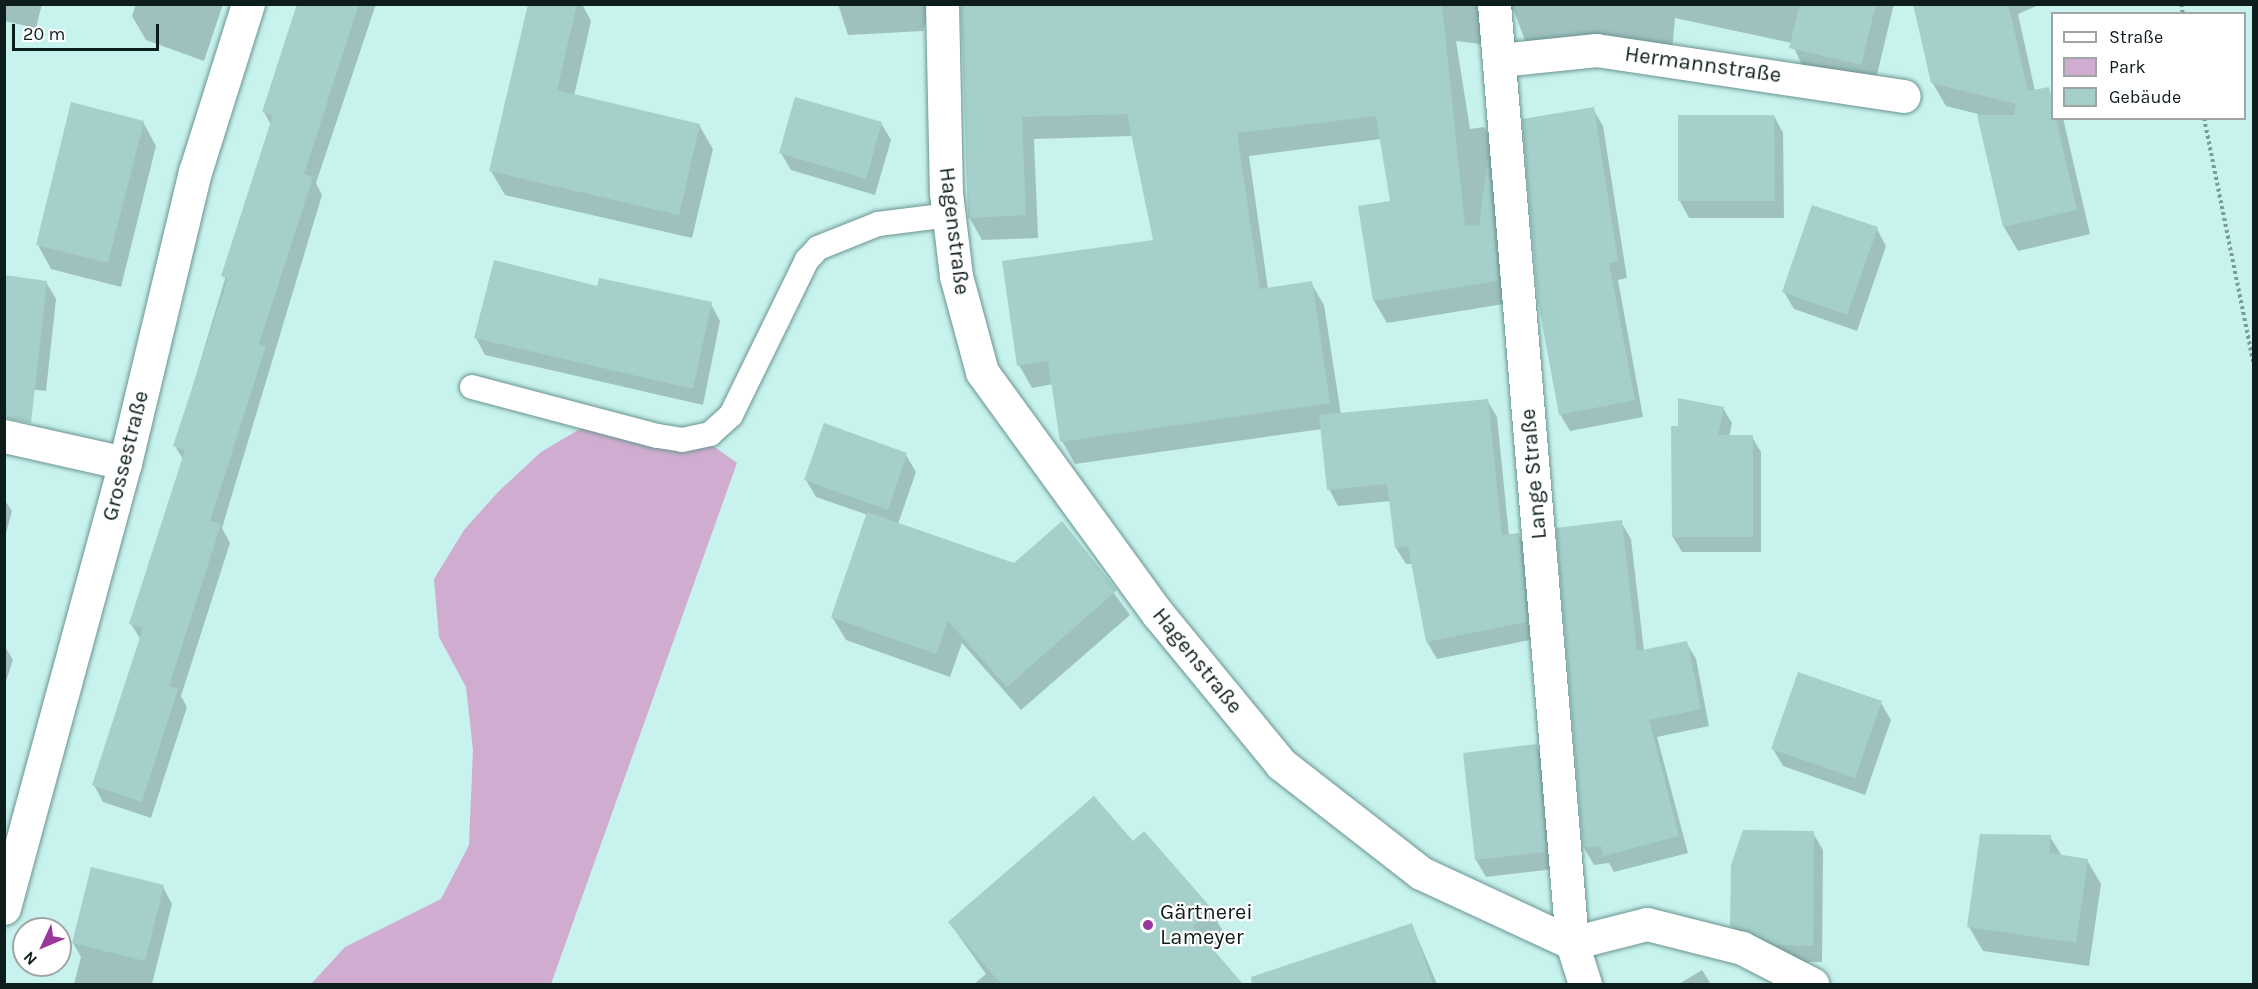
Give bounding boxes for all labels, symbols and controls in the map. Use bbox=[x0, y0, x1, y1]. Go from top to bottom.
scale bar bbox=[15, 12, 162, 50]
legend bbox=[2051, 12, 2246, 120]
text: 20 m bbox=[23, 23, 65, 45]
text: Straße bbox=[2109, 26, 2163, 48]
street label: Hermannstraße bbox=[1623, 41, 1783, 89]
text: Park bbox=[2109, 56, 2146, 78]
text: Gebäude bbox=[2109, 86, 2181, 108]
street label: Hagenstraße bbox=[933, 166, 975, 296]
street label: Grossestraße bbox=[97, 388, 155, 524]
street label: Lange Straße bbox=[1515, 408, 1553, 540]
street label: Hagenstraße bbox=[1146, 603, 1248, 719]
place label: Gärtnerei Lameyer bbox=[1160, 899, 1253, 950]
north arrow bbox=[12, 917, 72, 977]
marker: Gärtnerei Lameyer bbox=[1141, 918, 1155, 932]
text: N bbox=[19, 948, 41, 969]

